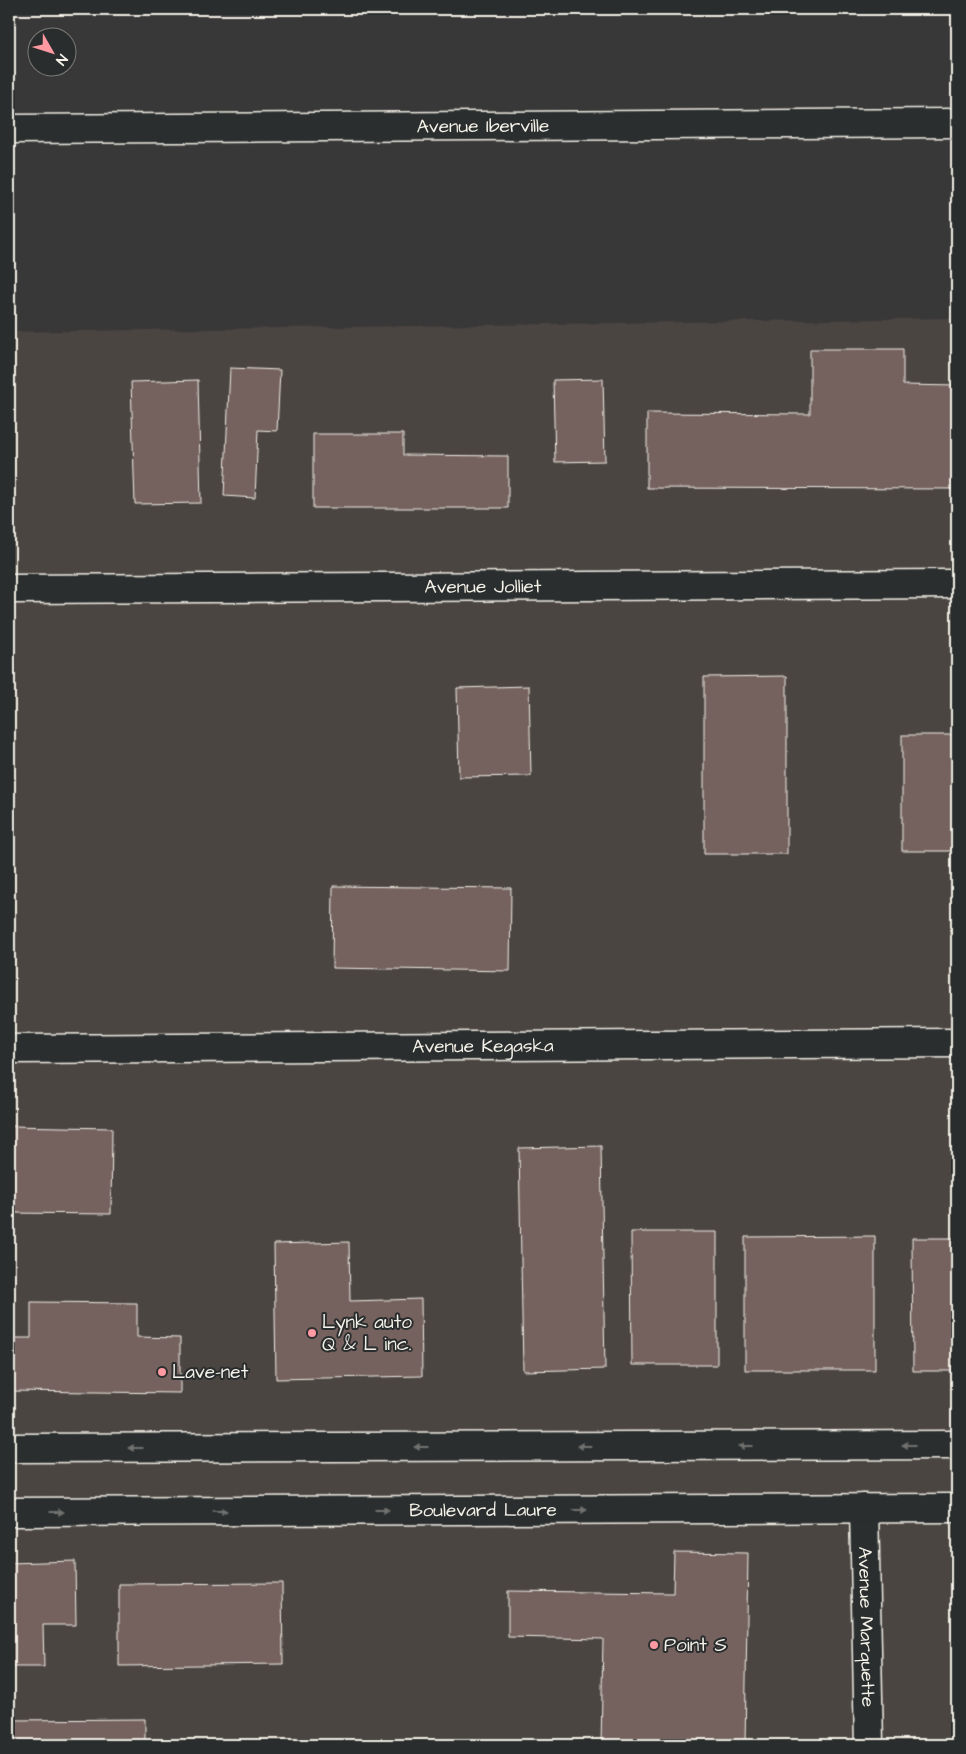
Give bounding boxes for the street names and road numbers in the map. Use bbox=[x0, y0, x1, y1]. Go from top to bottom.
street label: Avenue Iberville bbox=[417, 112, 549, 140]
street label: Avenue Jolliet bbox=[424, 573, 542, 600]
street label: Avenue Kegaska bbox=[412, 1032, 554, 1060]
street label: Boulevard Laure bbox=[409, 1496, 557, 1524]
street label: Avenue Marquette bbox=[851, 1546, 882, 1708]

